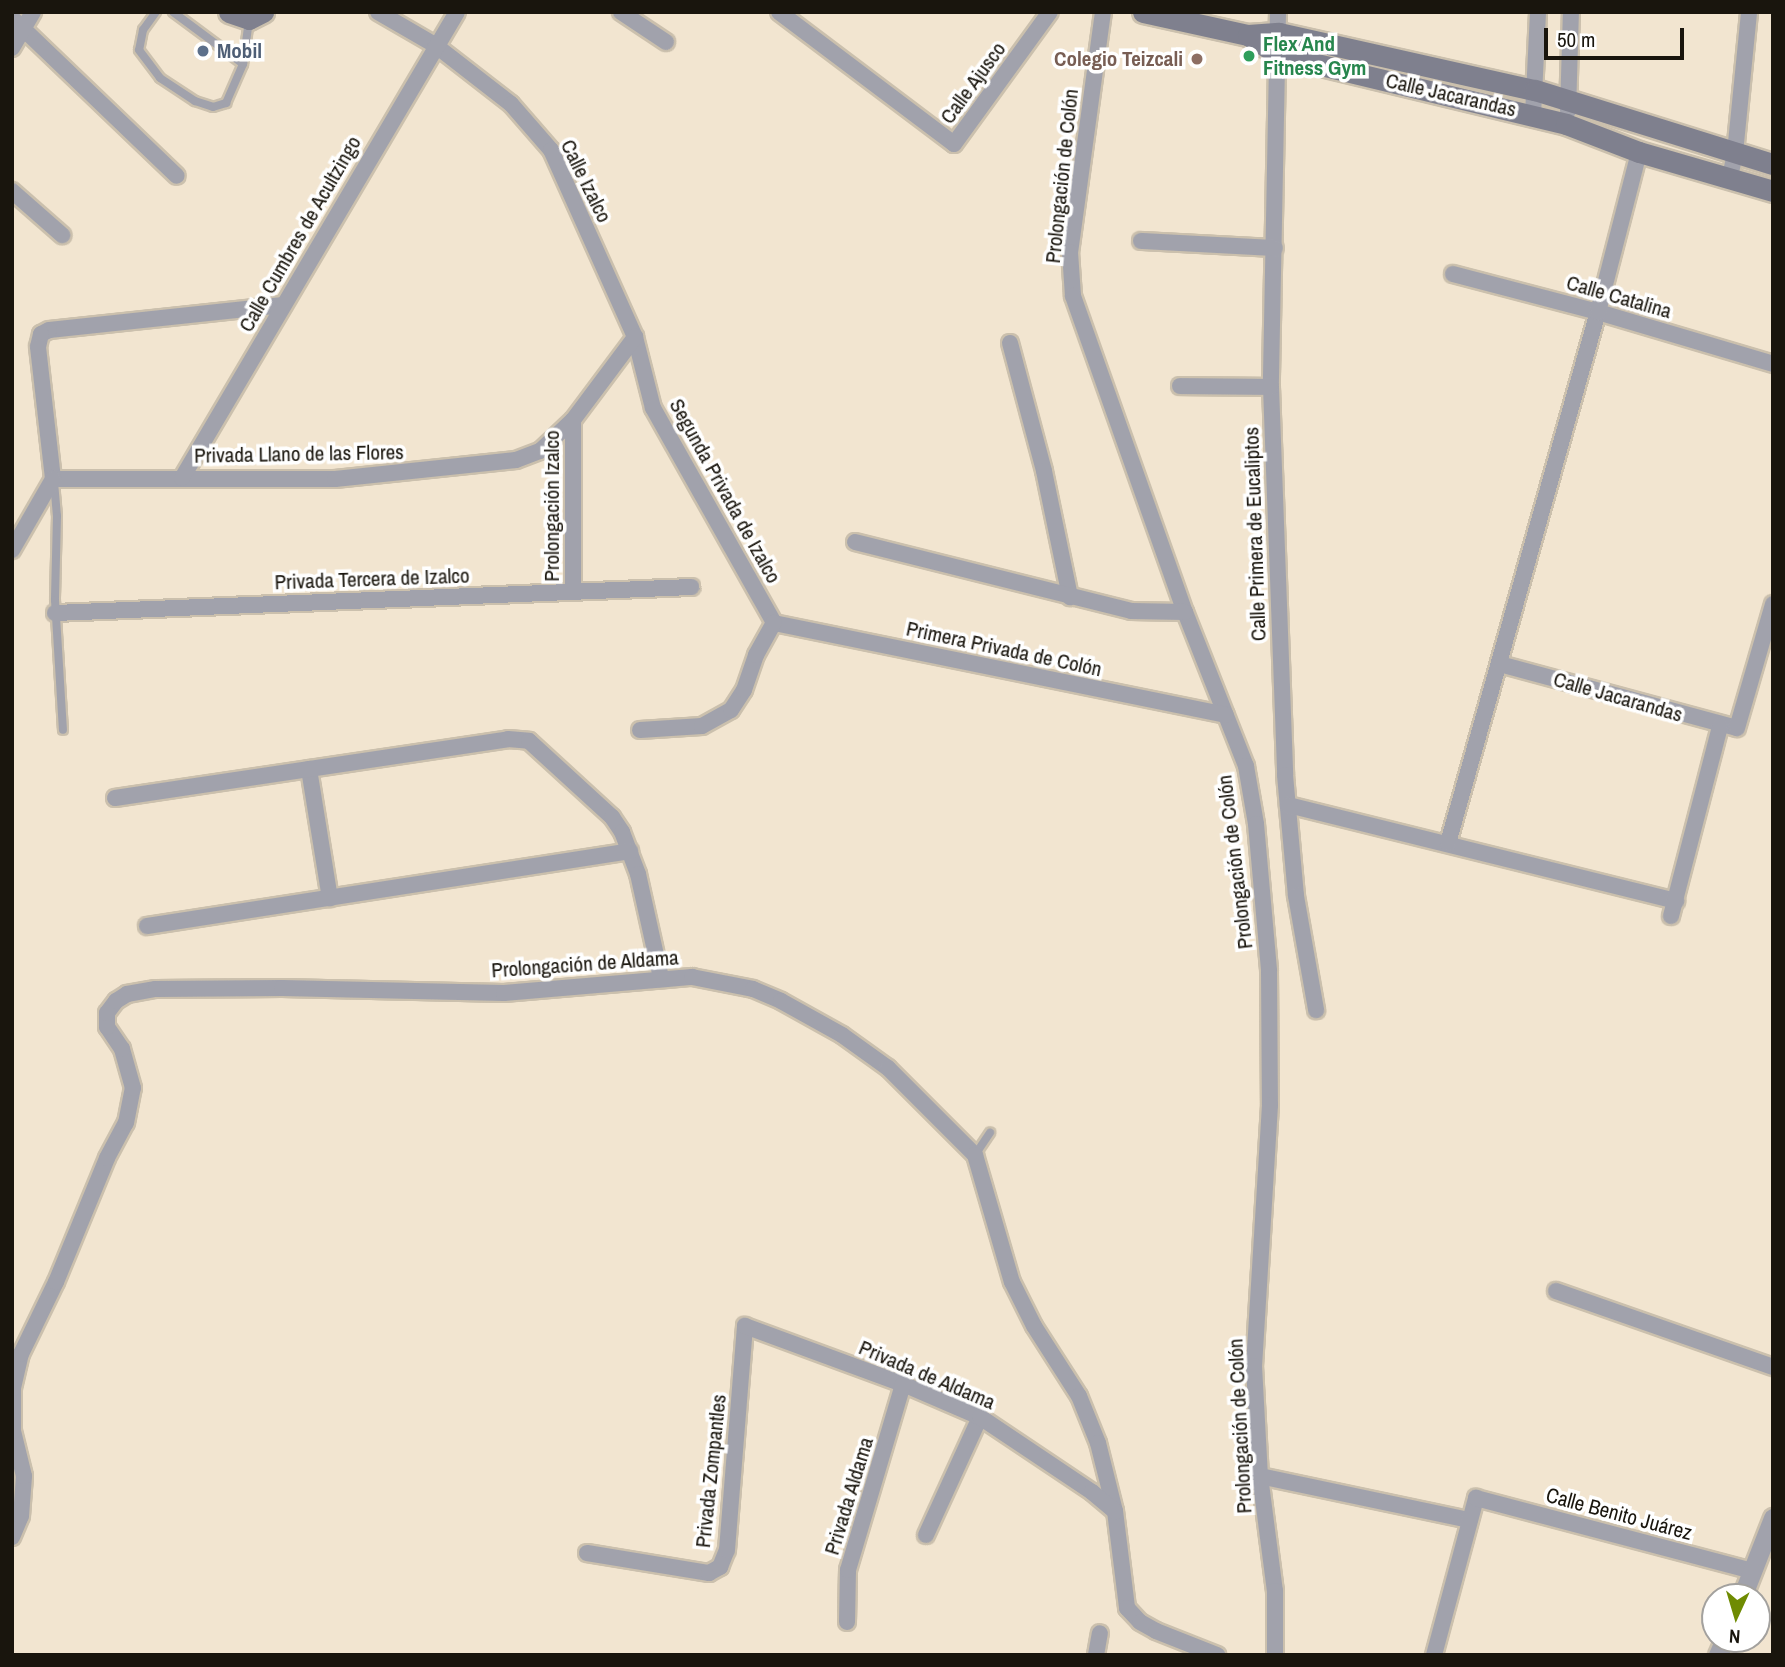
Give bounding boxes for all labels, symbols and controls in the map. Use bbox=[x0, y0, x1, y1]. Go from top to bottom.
scale bar bbox=[1547, 14, 1687, 58]
text: 50 m bbox=[1557, 25, 1595, 54]
place label: Flex And Fitness Gym bbox=[1263, 31, 1366, 81]
street label: Calle Ajusco bbox=[935, 37, 1011, 129]
place label: Mobil bbox=[217, 38, 262, 64]
marker: Mobil bbox=[195, 43, 211, 59]
place label: Colegio Teizcali bbox=[1054, 46, 1183, 72]
marker: Flex And Fitness Gym bbox=[1241, 48, 1257, 64]
marker: Colegio Teizcali bbox=[1189, 51, 1205, 67]
street label: Calle Jacarandas bbox=[1383, 68, 1519, 122]
street label: Prolongación de Colón bbox=[1040, 88, 1084, 264]
street label: Calle Cumbres de Acultzingo bbox=[233, 131, 367, 337]
street label: Calle Izalco bbox=[555, 135, 617, 227]
street label: Calle Catalina bbox=[1564, 270, 1674, 324]
street label: Segunda Privada de Izalco bbox=[664, 394, 786, 588]
street label: Calle Primera de Eucaliptos bbox=[1239, 426, 1271, 642]
street label: Prolongación Izalco bbox=[539, 430, 565, 582]
street label: Privada Llano de las Flores bbox=[194, 440, 404, 468]
street label: Privada Tercera de Izalco bbox=[274, 563, 470, 595]
street label: Primera Privada de Colón bbox=[904, 616, 1104, 682]
street label: Calle Jacarandas bbox=[1551, 667, 1685, 727]
street label: Prolongación de Colón bbox=[1212, 774, 1258, 950]
street label: Prolongación de Aldama bbox=[490, 945, 680, 983]
street label: Privada de Aldama bbox=[855, 1335, 999, 1415]
street label: Prolongación de Colón bbox=[1223, 1338, 1257, 1514]
street label: Privada Zompantles bbox=[690, 1393, 732, 1549]
street label: Privada Aldama bbox=[819, 1434, 879, 1558]
street label: Calle Benito Juárez bbox=[1543, 1482, 1695, 1546]
north arrow bbox=[1701, 1583, 1771, 1653]
text: N bbox=[1728, 1624, 1741, 1650]

